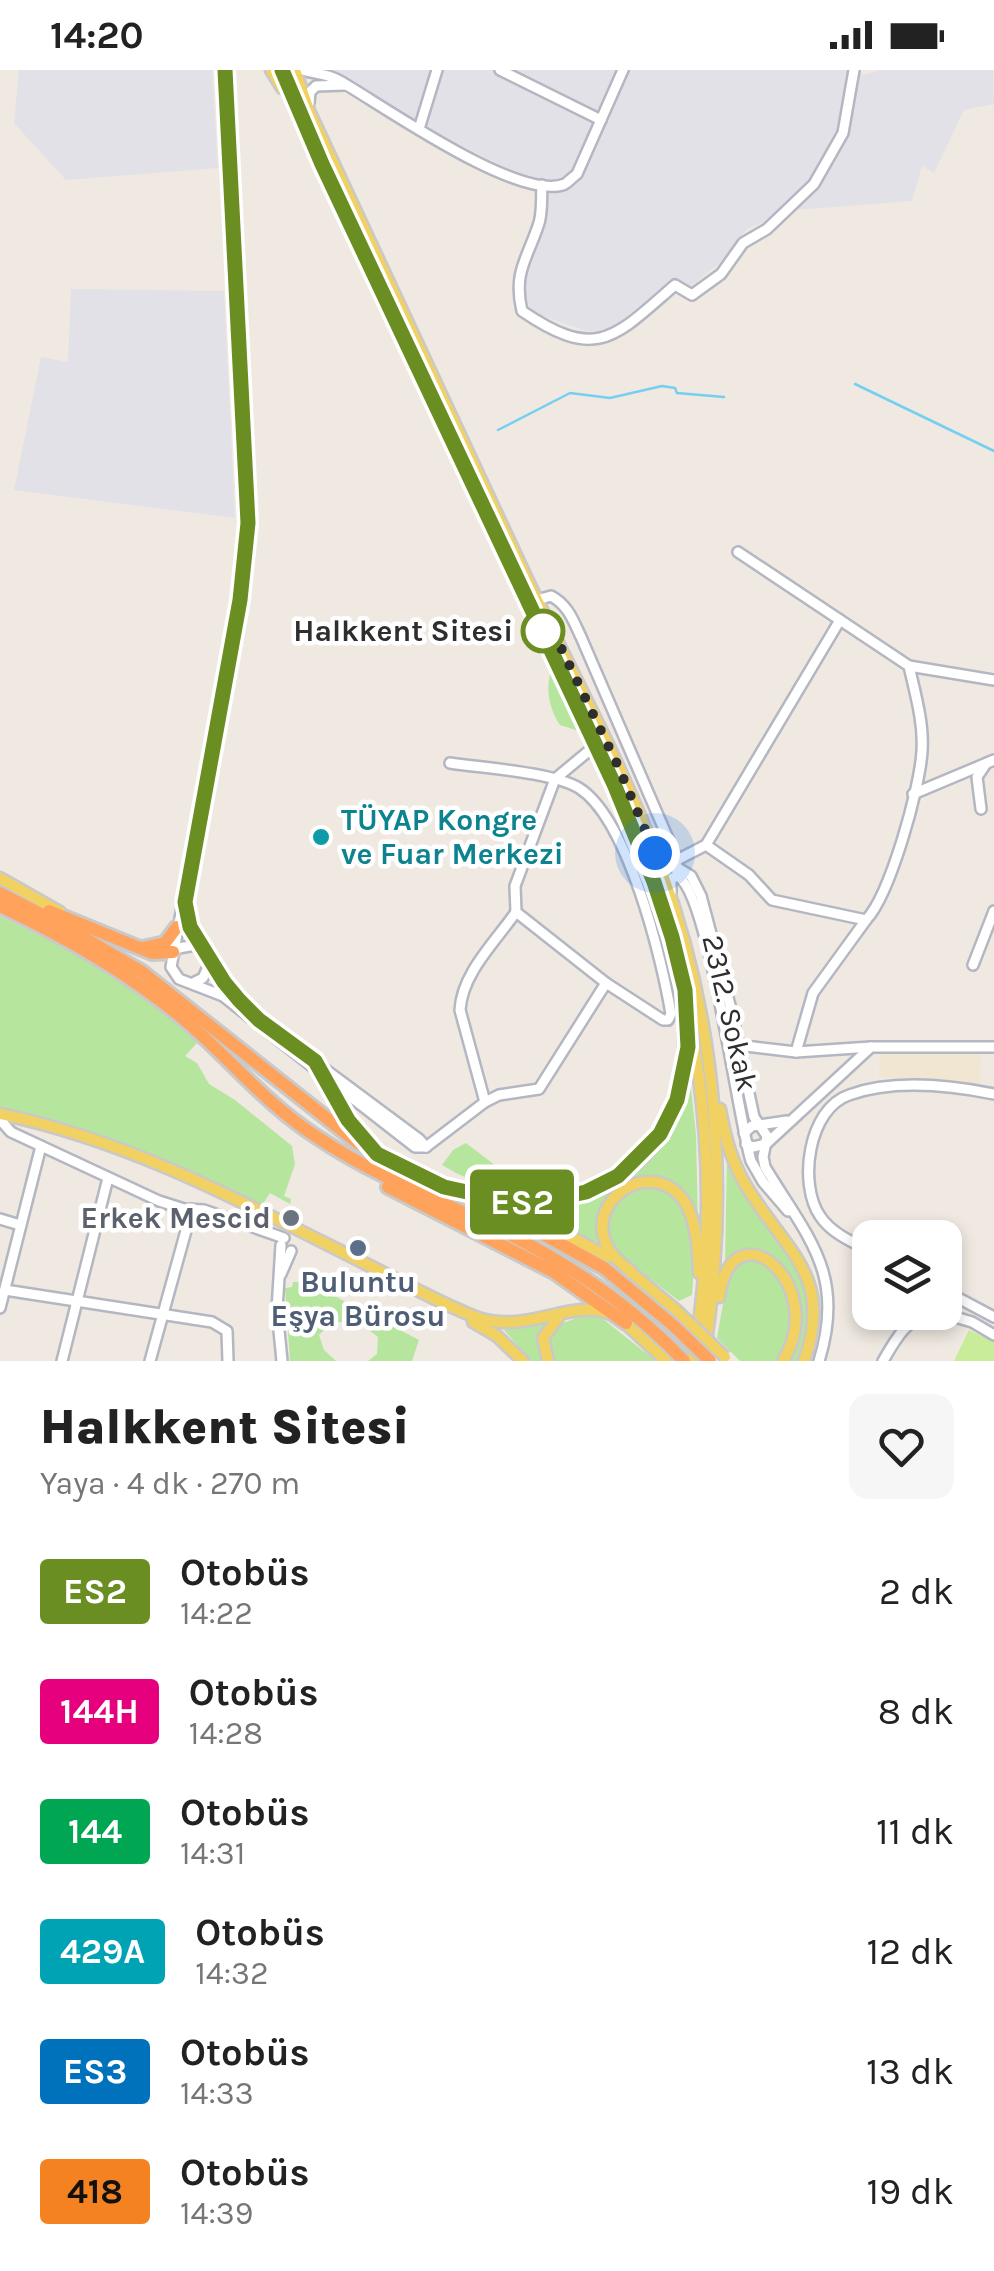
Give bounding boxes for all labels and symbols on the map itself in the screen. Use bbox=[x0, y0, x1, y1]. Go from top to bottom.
marker: Halkkent Sitesi bbox=[522, 610, 564, 652]
place label: Halkkent Sitesi bbox=[293, 613, 513, 649]
place label: TÜYAP Kongre ve Fuar Merkezi bbox=[341, 802, 564, 872]
marker: TÜYAP Kongre ve Fuar Merkezi bbox=[310, 826, 332, 848]
your location bbox=[630, 828, 680, 878]
street label: 2312. Sokak bbox=[694, 931, 766, 1095]
line badge: ES2 bbox=[464, 1170, 580, 1234]
place label: Erkek Mescid bbox=[81, 1200, 271, 1236]
marker: Erkek Mescid bbox=[280, 1207, 302, 1229]
marker: Buluntu Eşya Bürosu bbox=[347, 1237, 369, 1259]
place label: Buluntu Eşya Bürosu bbox=[271, 1264, 445, 1334]

